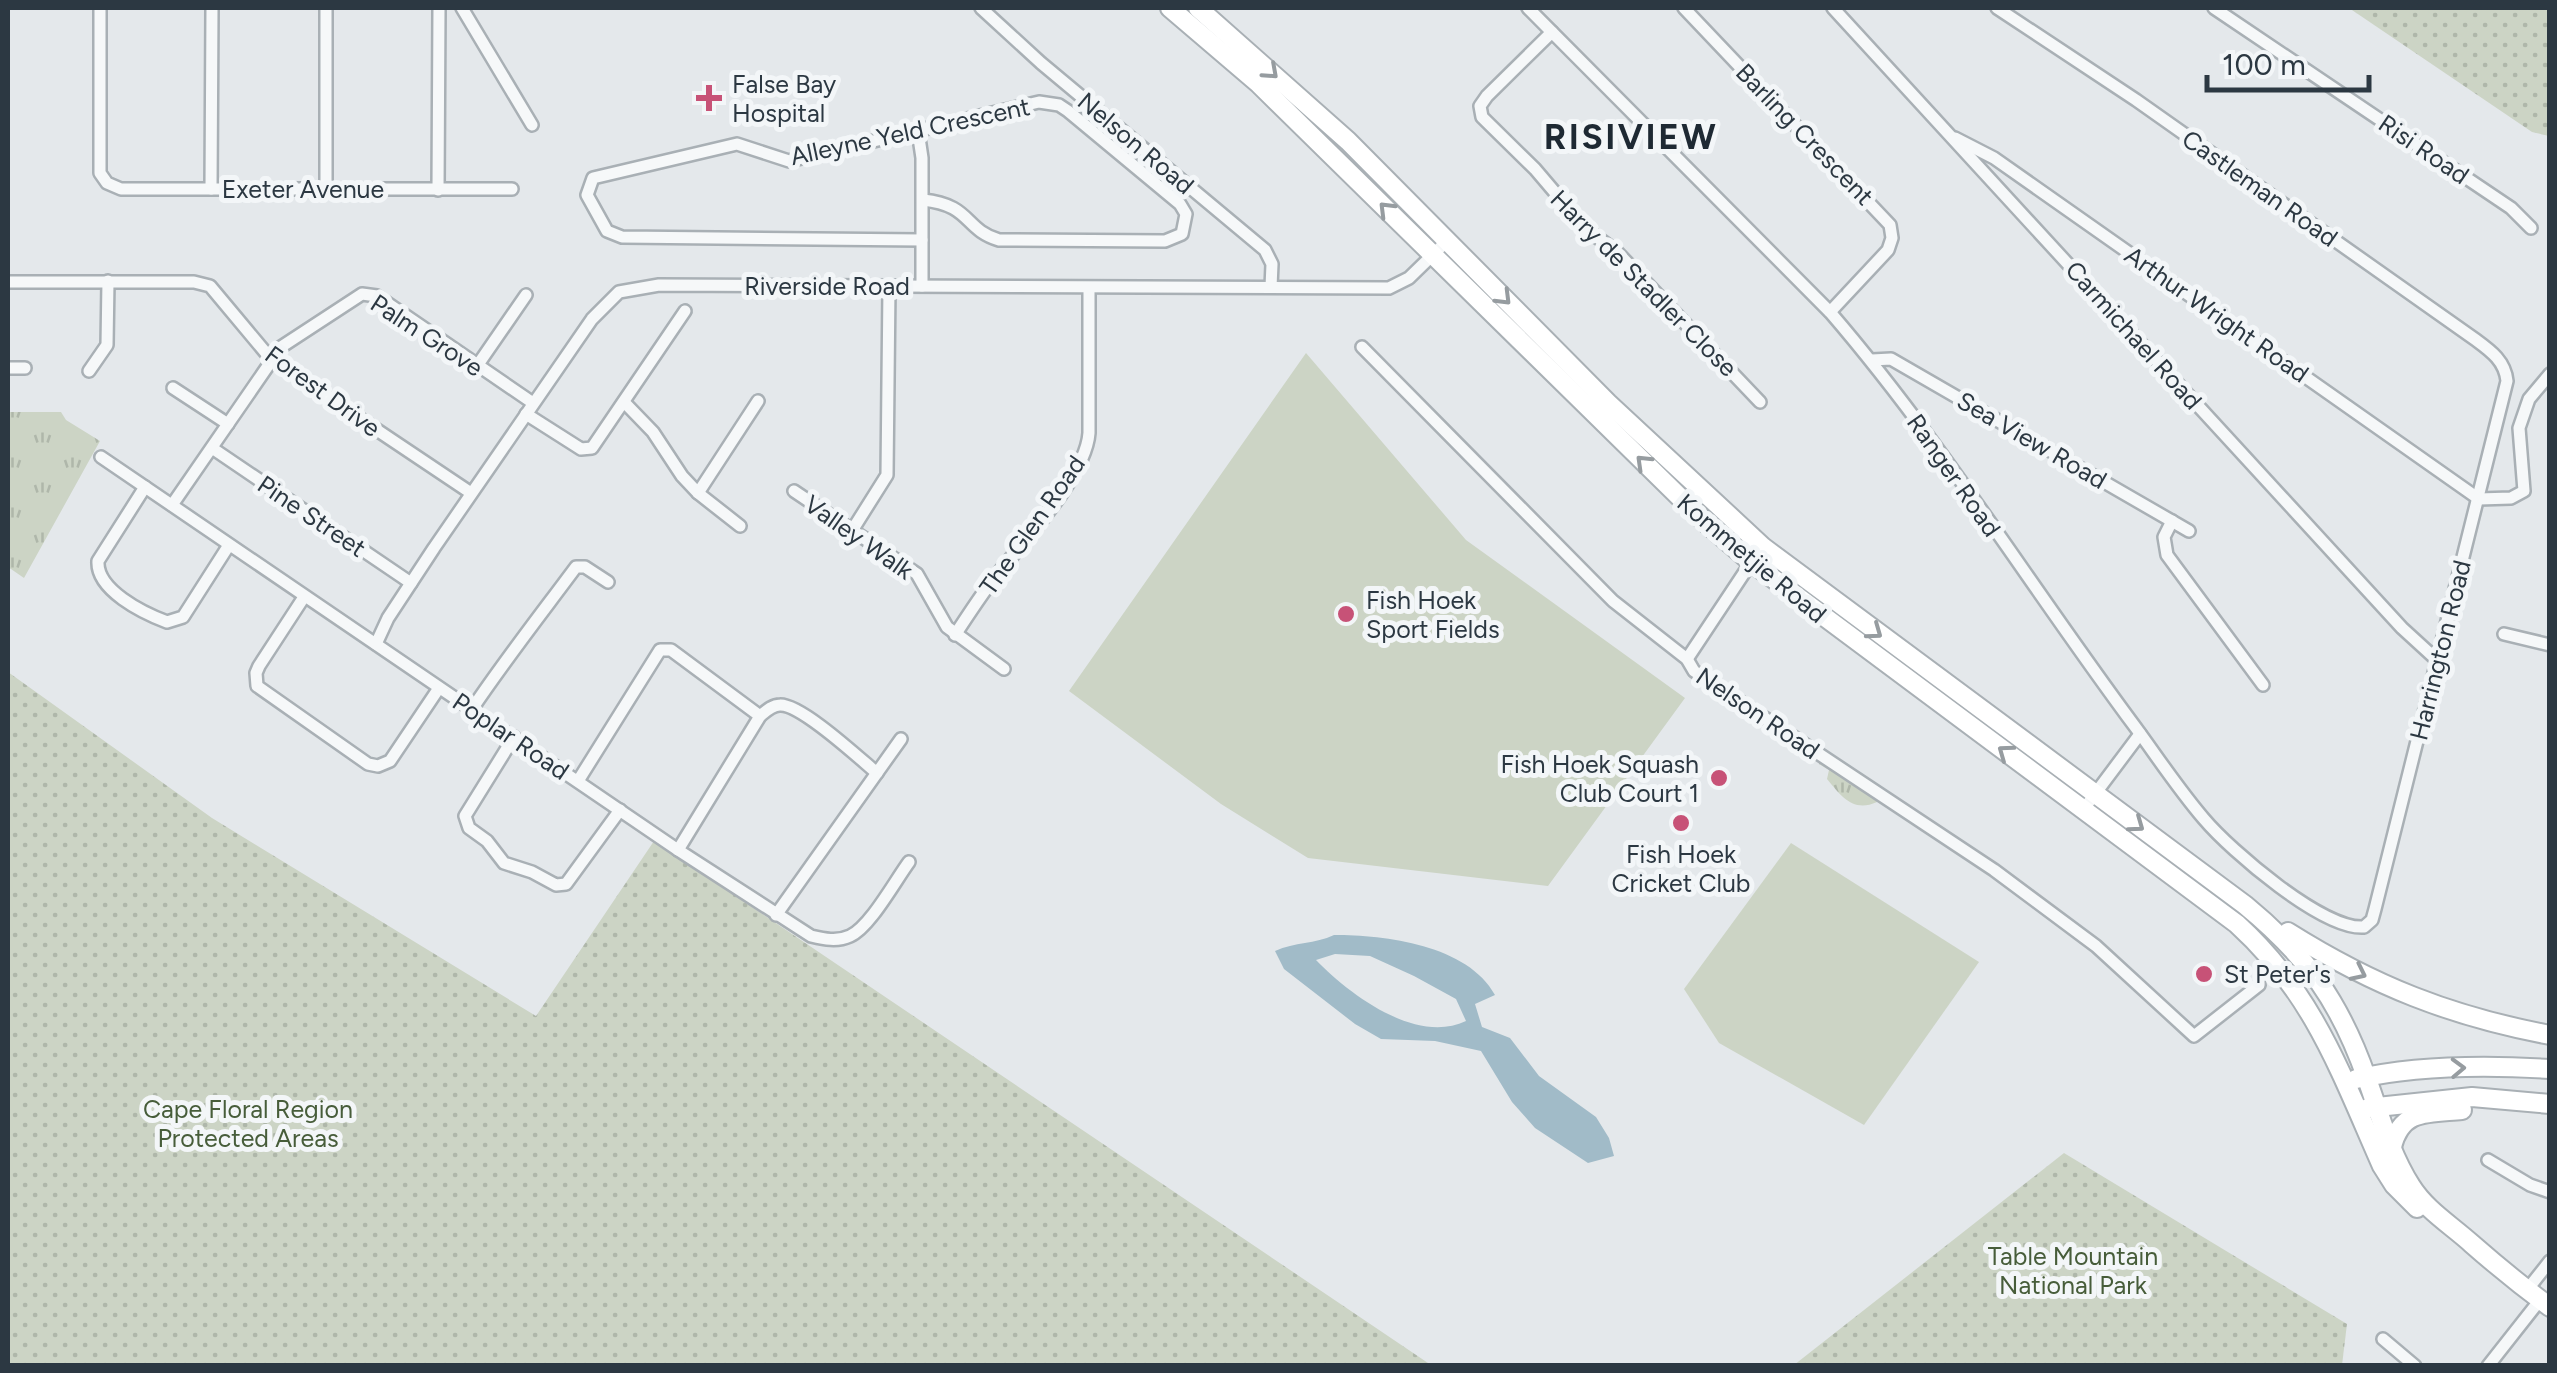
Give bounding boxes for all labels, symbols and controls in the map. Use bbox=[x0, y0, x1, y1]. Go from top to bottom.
scale bar bbox=[2207, 30, 2370, 92]
text: 100 m bbox=[2222, 46, 2306, 83]
street label: Barling Crescent bbox=[1730, 57, 1880, 211]
one-way arrow bbox=[1259, 61, 1278, 79]
place label: False Bay Hospital bbox=[732, 69, 836, 128]
marker: False Bay Hospital bbox=[696, 85, 722, 111]
street label: Nelson Road bbox=[1072, 86, 1200, 200]
street label: Alleyne Yeld Crescent bbox=[788, 91, 1032, 171]
street label: Risi Road bbox=[2373, 108, 2475, 190]
district label: RISIVIEW bbox=[1544, 116, 1718, 158]
street label: Castleman Road bbox=[2177, 123, 2343, 253]
street label: Exeter Avenue bbox=[222, 174, 384, 204]
street label: Harry de Stadler Close bbox=[1544, 183, 1744, 383]
one-way arrow bbox=[1380, 203, 1398, 221]
street label: Arthur Wright Road bbox=[2119, 239, 2315, 389]
street label: Carmichael Road bbox=[2059, 255, 2209, 415]
street label: Riverside Road bbox=[744, 271, 910, 301]
one-way arrow bbox=[1493, 286, 1511, 304]
street label: Palm Grove bbox=[365, 288, 489, 382]
street label: Forest Drive bbox=[260, 339, 386, 443]
street label: Sea View Road bbox=[1952, 385, 2112, 495]
street label: Ranger Road bbox=[1901, 408, 2007, 542]
street label: The Glen Road bbox=[973, 449, 1091, 601]
one-way arrow bbox=[1636, 455, 1654, 473]
street label: Pine Street bbox=[252, 469, 372, 563]
street label: Kommetjie Road bbox=[1671, 487, 1833, 629]
street label: Valley Walk bbox=[799, 489, 920, 586]
street label: Harrington Road bbox=[2403, 557, 2477, 743]
place label: Fish Hoek Sport Fields bbox=[1366, 585, 1500, 644]
marker: Fish Hoek Sport Fields bbox=[1335, 603, 1357, 625]
one-way arrow bbox=[1864, 621, 1882, 638]
street label: Nelson Road bbox=[1691, 661, 1825, 765]
street label: Poplar Road bbox=[447, 686, 575, 786]
one-way arrow bbox=[1998, 747, 2016, 764]
place label: Fish Hoek Squash Club Court 1 bbox=[1501, 749, 1699, 808]
marker: Fish Hoek Squash Club Court 1 bbox=[1708, 767, 1730, 789]
marker: Fish Hoek Cricket Club bbox=[1670, 812, 1692, 834]
one-way arrow bbox=[2125, 813, 2144, 832]
place label: Fish Hoek Cricket Club bbox=[1611, 839, 1751, 898]
place label: St Peter's bbox=[2224, 959, 2331, 989]
one-way arrow bbox=[2349, 960, 2367, 980]
marker: St Peter's bbox=[2193, 963, 2215, 985]
one-way arrow bbox=[2450, 1058, 2466, 1079]
park label: Cape Floral Region Protected Areas bbox=[143, 1094, 353, 1153]
park label: Table Mountain National Park bbox=[1988, 1241, 2158, 1300]

